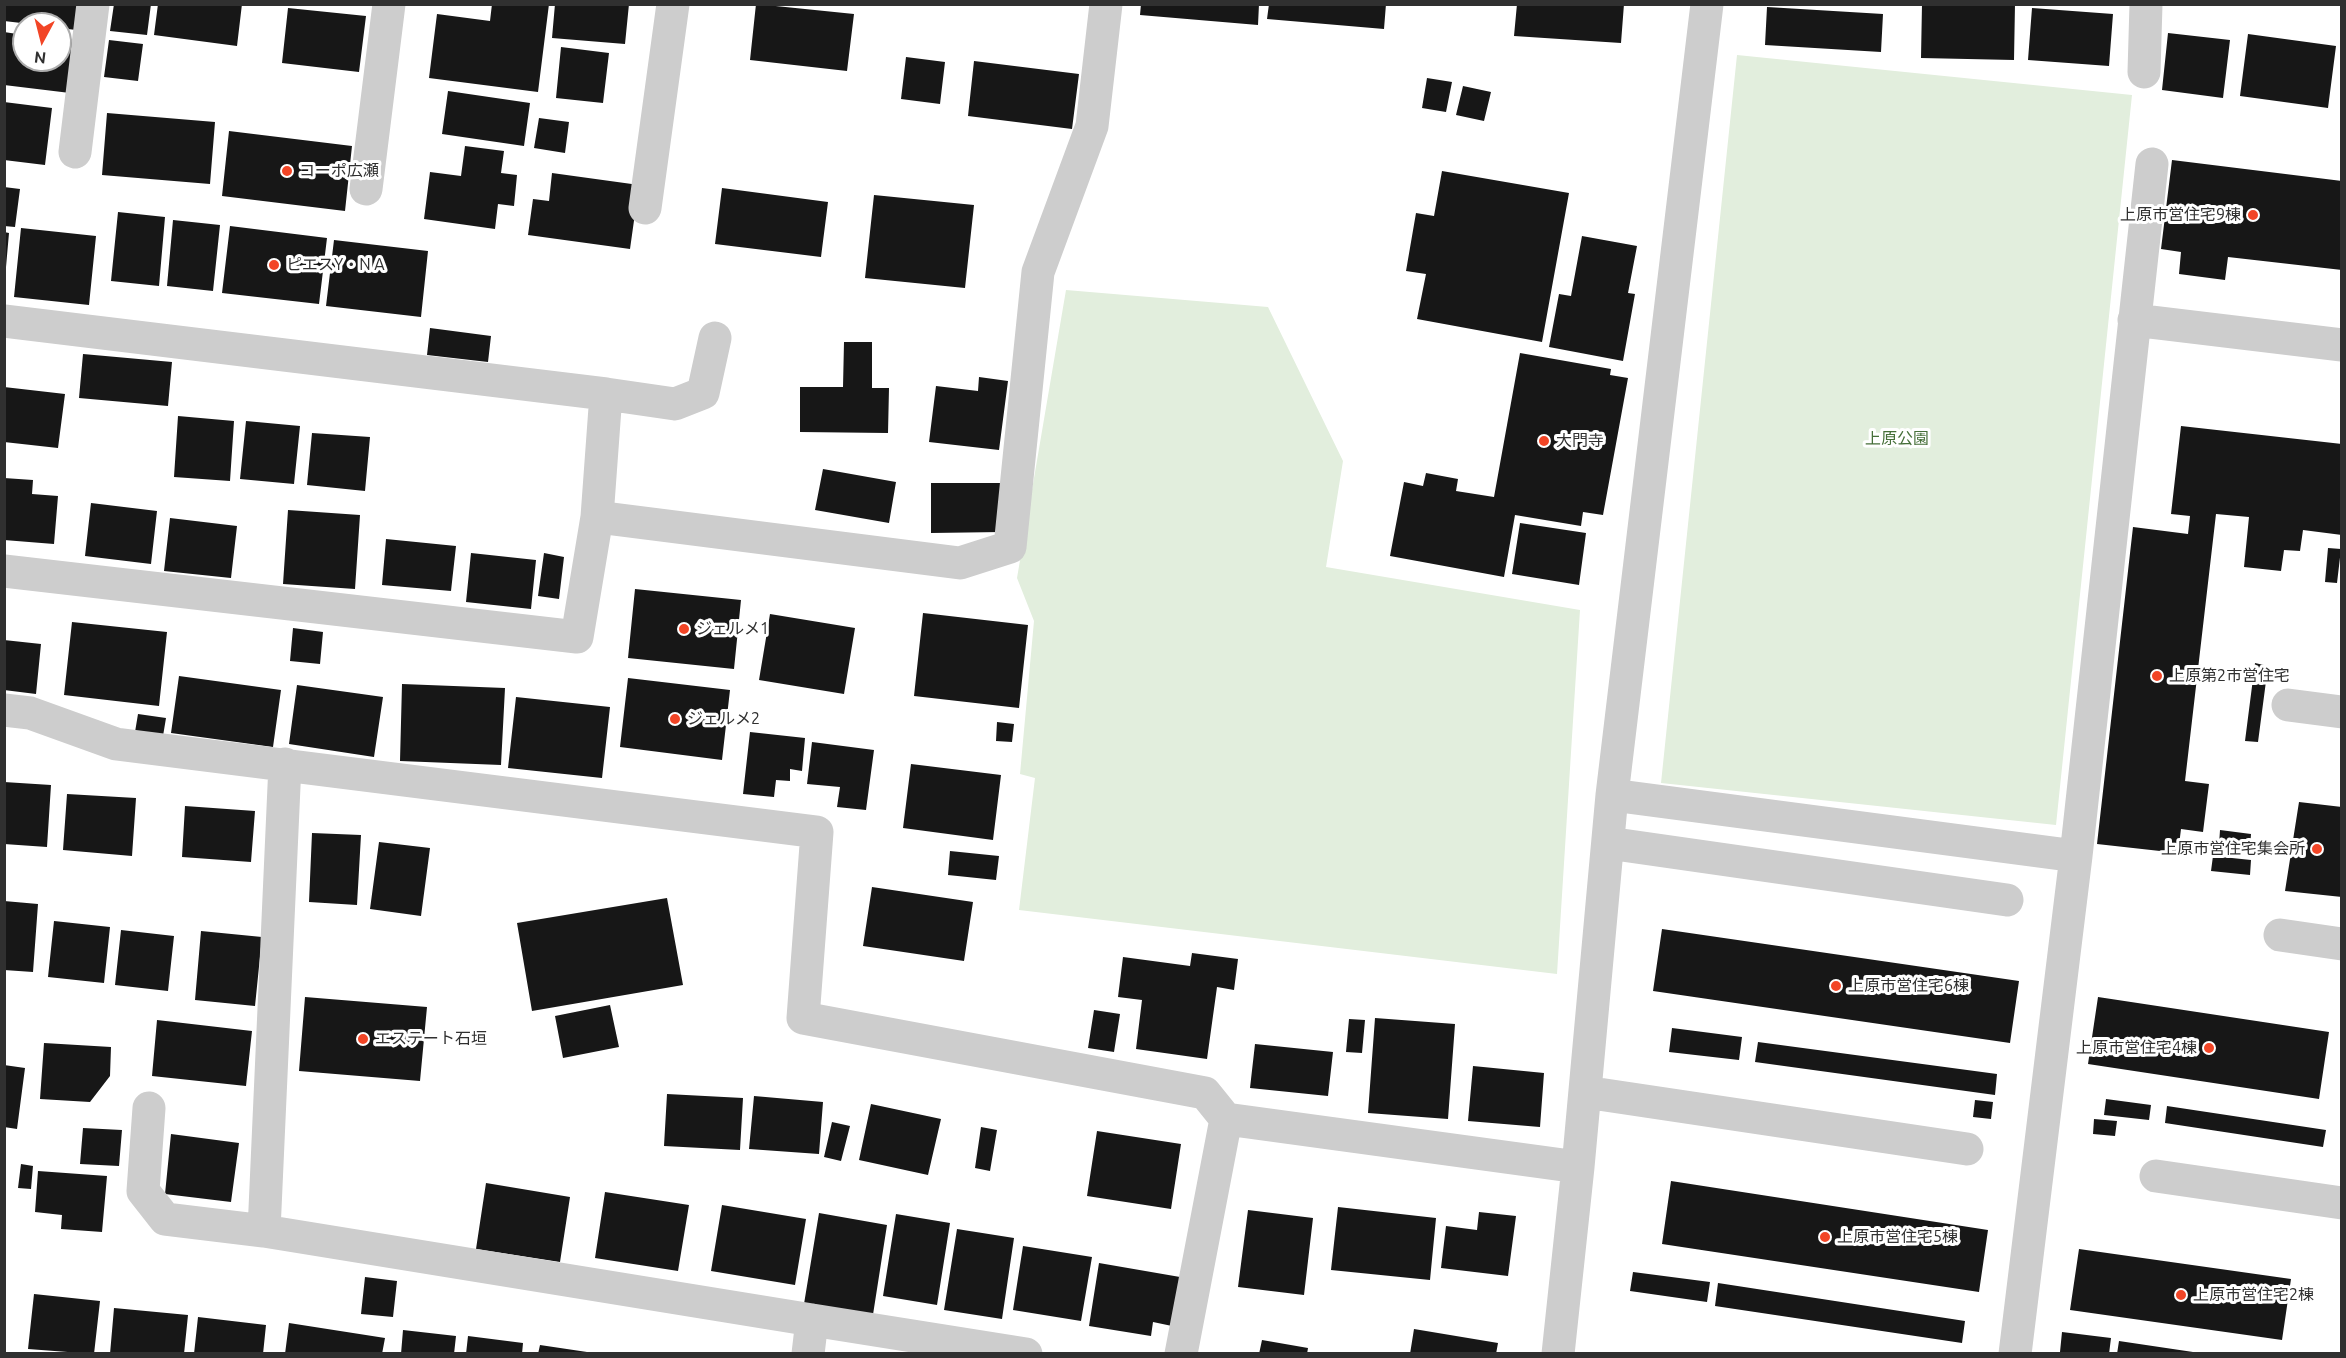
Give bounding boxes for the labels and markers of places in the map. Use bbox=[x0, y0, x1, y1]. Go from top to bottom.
place label: コーポ広瀬 bbox=[299, 161, 379, 181]
marker: コーポ広瀬 bbox=[280, 164, 294, 178]
place label: 上原市営住宅9棟 bbox=[2120, 205, 2241, 225]
marker: 上原市営住宅9棟 bbox=[2246, 208, 2260, 222]
place label: ピエスY・N A bbox=[286, 255, 385, 275]
marker: ピエスY・N A bbox=[267, 258, 281, 272]
place label: 大門寺 bbox=[1556, 431, 1604, 451]
marker: 大門寺 bbox=[1537, 434, 1551, 448]
place label: ジェルメ1 bbox=[696, 619, 769, 639]
marker: ジェルメ1 bbox=[677, 622, 691, 636]
place label: 上原第2市営住宅 bbox=[2169, 666, 2290, 686]
marker: 上原第2市営住宅 bbox=[2150, 669, 2164, 683]
place label: ジェルメ2 bbox=[687, 709, 760, 729]
marker: ジェルメ2 bbox=[668, 712, 682, 726]
place label: 上原市営住宅集会所 bbox=[2161, 839, 2305, 859]
marker: 上原市営住宅集会所 bbox=[2310, 842, 2324, 856]
place label: 上原市営住宅6棟 bbox=[1848, 976, 1969, 996]
marker: 上原市営住宅6棟 bbox=[1829, 979, 1843, 993]
place label: エステート石垣 bbox=[375, 1029, 487, 1049]
marker: エステート石垣 bbox=[356, 1032, 370, 1046]
place label: 上原市営住宅4棟 bbox=[2076, 1038, 2197, 1058]
marker: 上原市営住宅4棟 bbox=[2202, 1041, 2216, 1055]
place label: 上原市営住宅5棟 bbox=[1837, 1227, 1958, 1247]
marker: 上原市営住宅5棟 bbox=[1818, 1230, 1832, 1244]
place label: 上原市営住宅2棟 bbox=[2193, 1285, 2314, 1305]
marker: 上原市営住宅2棟 bbox=[2174, 1288, 2188, 1302]

